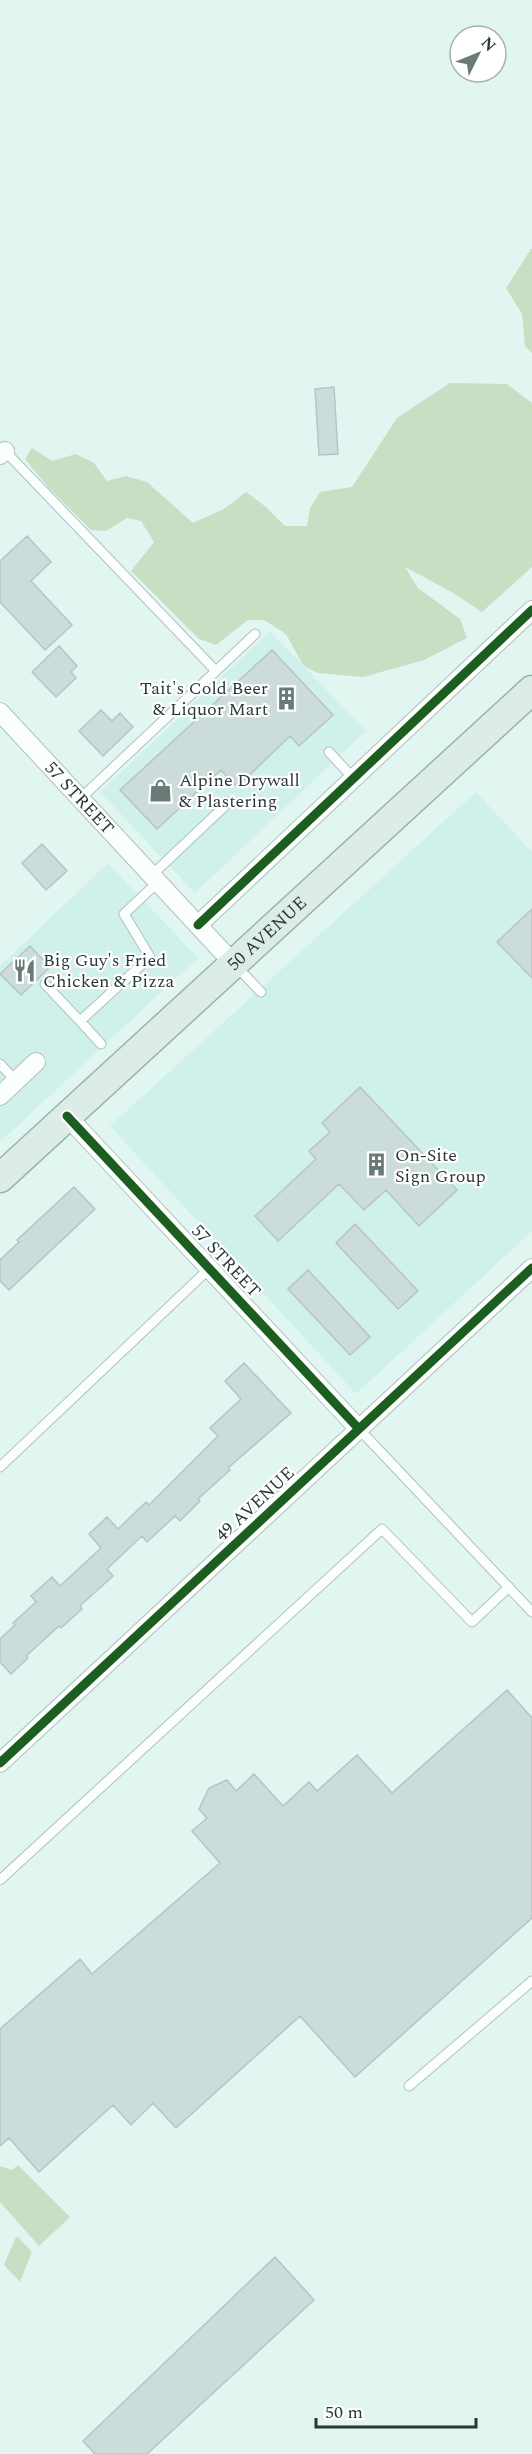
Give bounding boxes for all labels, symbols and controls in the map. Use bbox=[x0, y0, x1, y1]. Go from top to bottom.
north arrow bbox=[448, 24, 508, 84]
text: N bbox=[475, 31, 501, 57]
place label: Tait's Cold Beer & Liquor Mart bbox=[140, 675, 268, 723]
building icon: Tait's Cold Beer & Liquor Mart bbox=[273, 685, 299, 711]
street label: 57 STREET bbox=[38, 755, 121, 841]
place label: Alpine Drywall & Plastering bbox=[179, 767, 300, 815]
shop icon: Alpine Drywall & Plastering bbox=[148, 777, 174, 803]
street label: 50 AVENUE bbox=[221, 890, 313, 977]
place label: Big Guy's Fried Chicken & Pizza bbox=[43, 947, 175, 995]
restaurant icon: Big Guy's Fried Chicken & Pizza bbox=[12, 957, 38, 983]
place label: On-Site Sign Group bbox=[395, 1142, 486, 1190]
building icon: On-Site Sign Group bbox=[364, 1152, 390, 1178]
street label: 57 STREET bbox=[185, 1218, 267, 1304]
street label: 49 AVENUE bbox=[209, 1460, 301, 1548]
scale bar bbox=[316, 2391, 476, 2429]
text: 50 m bbox=[325, 2399, 363, 2426]

